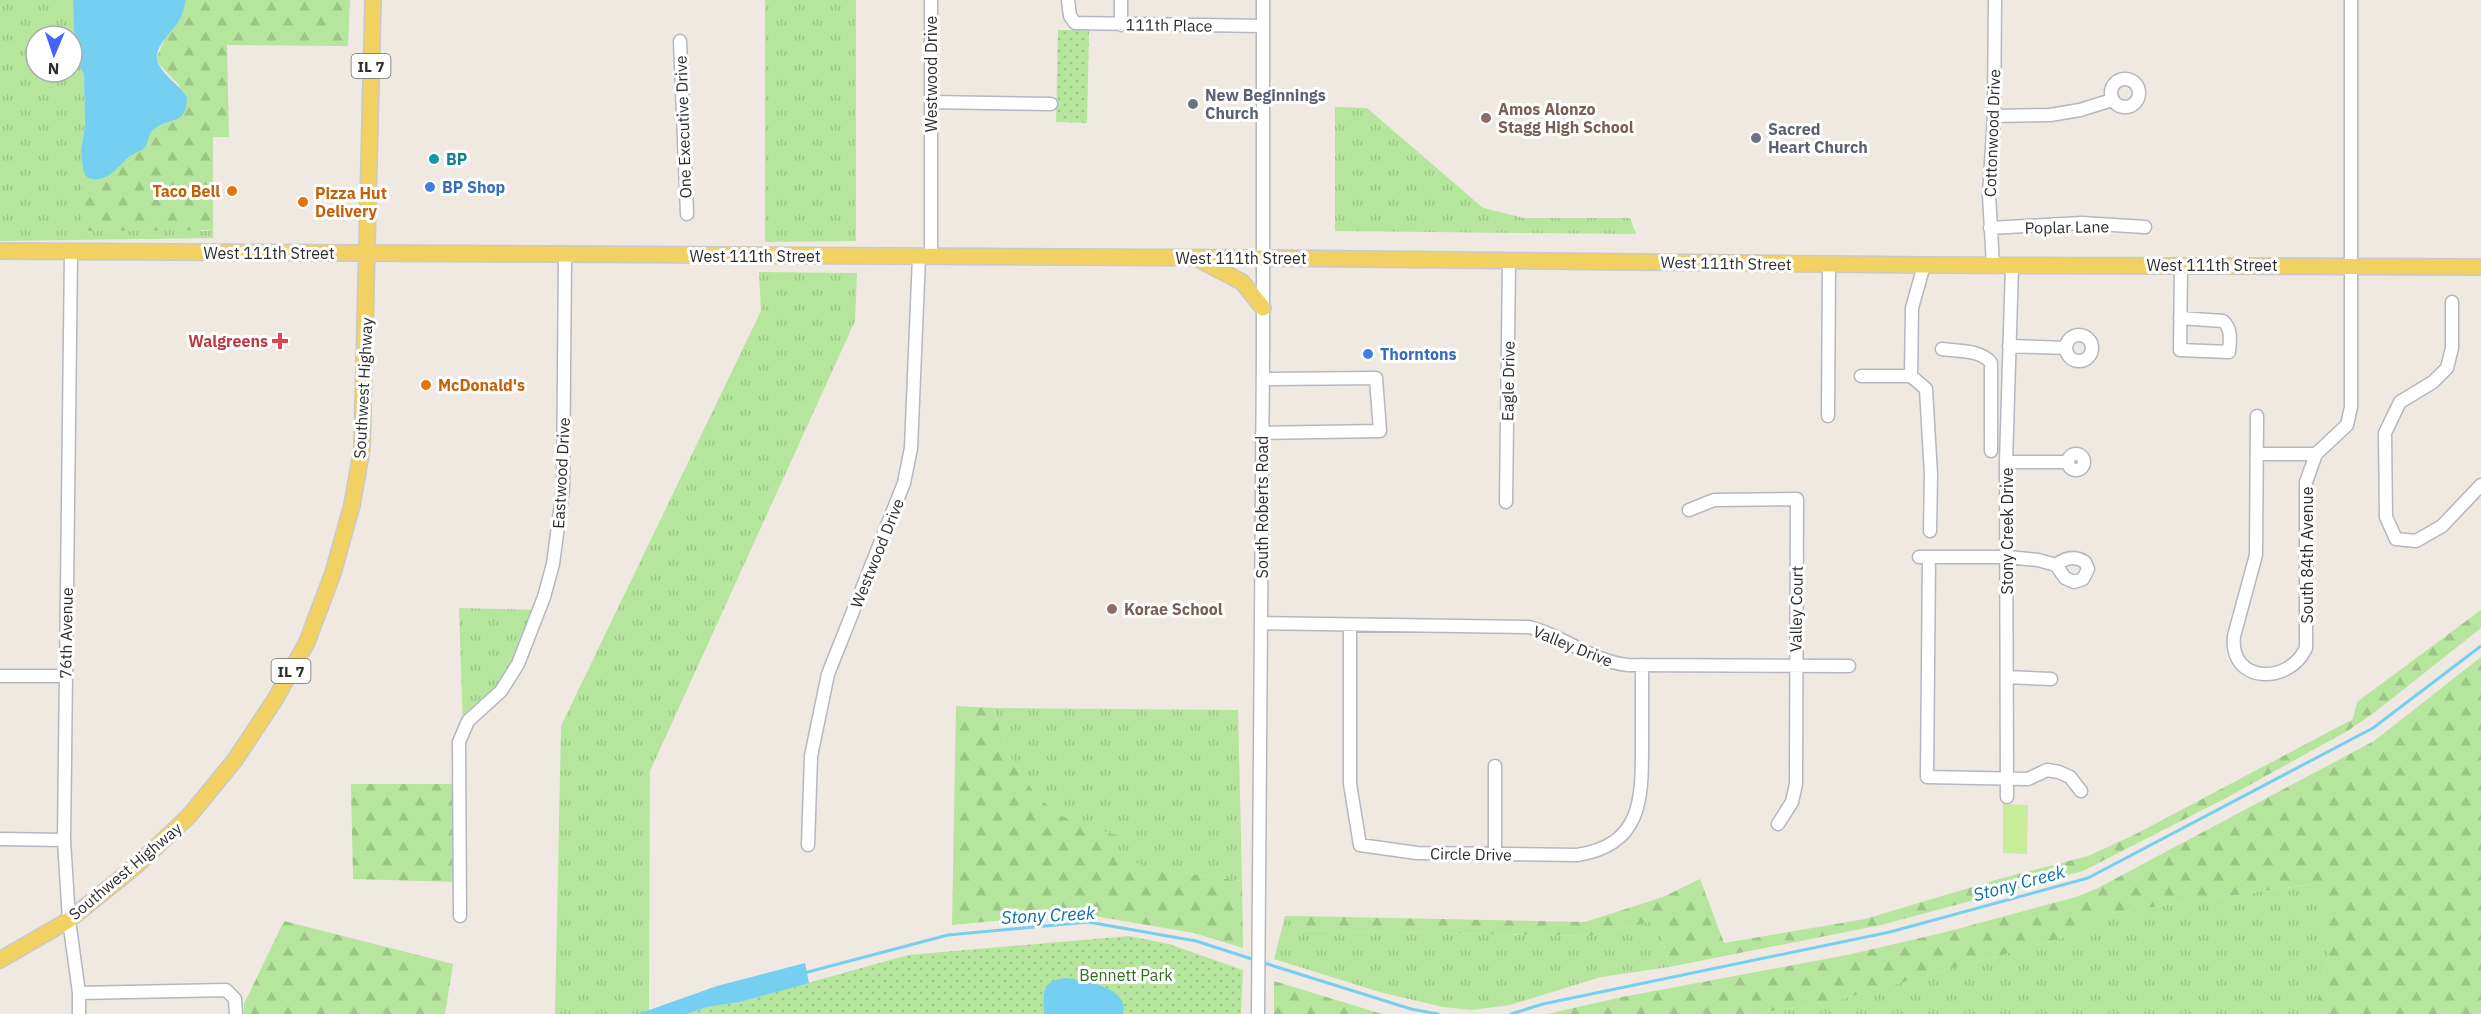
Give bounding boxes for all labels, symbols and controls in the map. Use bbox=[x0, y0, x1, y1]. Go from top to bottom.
street label: 111th Place bbox=[1126, 14, 1213, 36]
street label: Westwood Drive bbox=[921, 16, 941, 132]
north arrow bbox=[24, 24, 84, 84]
road number: IL 7 bbox=[352, 54, 391, 78]
street label: One Executive Drive bbox=[670, 55, 695, 199]
text: N bbox=[47, 59, 60, 79]
street label: Cottonwood Drive bbox=[1980, 68, 2004, 197]
place label: New Beginnings Church bbox=[1205, 85, 1326, 123]
marker: New Beginnings Church bbox=[1186, 97, 1200, 111]
place label: Amos Alonzo Stagg High School bbox=[1498, 99, 1634, 137]
marker: Amos Alonzo Stagg High School bbox=[1479, 111, 1493, 125]
place label: Sacred Heart Church bbox=[1768, 119, 1868, 157]
marker: Sacred Heart Church bbox=[1749, 131, 1763, 145]
place label: BP bbox=[446, 149, 467, 169]
marker: BP bbox=[427, 152, 441, 166]
place label: BP Shop bbox=[442, 177, 505, 197]
marker: BP Shop bbox=[423, 180, 437, 194]
place label: Taco Bell bbox=[152, 181, 220, 201]
place label: Pizza Hut Delivery bbox=[315, 183, 387, 221]
marker: Taco Bell bbox=[225, 184, 239, 198]
marker: Pizza Hut Delivery bbox=[296, 195, 310, 209]
street label: Poplar Lane bbox=[2025, 216, 2110, 238]
street label: West 111th Street bbox=[203, 243, 335, 263]
street label: West 111th Street bbox=[689, 246, 821, 266]
street label: West 111th Street bbox=[1175, 248, 1307, 268]
street label: West 111th Street bbox=[1660, 252, 1792, 274]
street label: West 111th Street bbox=[2146, 255, 2278, 275]
street label: Southwest Highway bbox=[349, 317, 377, 459]
place label: Walgreens bbox=[188, 331, 268, 351]
marker: Walgreens bbox=[273, 334, 287, 348]
street label: Eagle Drive bbox=[1497, 340, 1519, 421]
place label: Thorntons bbox=[1380, 344, 1457, 364]
marker: Thorntons bbox=[1361, 347, 1375, 361]
place label: McDonald's bbox=[438, 375, 525, 395]
marker: McDonald's bbox=[419, 378, 433, 392]
street label: Eastwood Drive bbox=[548, 417, 574, 529]
street label: South Roberts Road bbox=[1252, 436, 1272, 578]
street label: Stony Creek Drive bbox=[1997, 467, 2017, 595]
street label: South 84th Avenue bbox=[2297, 486, 2317, 623]
street label: Westwood Drive bbox=[846, 495, 908, 611]
street label: Valley Court bbox=[1785, 566, 1807, 652]
street label: 76th Avenue bbox=[55, 587, 77, 679]
place label: Korae School bbox=[1124, 599, 1223, 619]
marker: Korae School bbox=[1105, 602, 1119, 616]
street label: Valley Drive bbox=[1530, 621, 1616, 671]
road number: IL 7 bbox=[272, 659, 310, 683]
street label: Southwest Highway bbox=[64, 818, 186, 924]
street label: Circle Drive bbox=[1430, 843, 1512, 865]
water label: Stony Creek bbox=[1971, 860, 2068, 906]
water label: Stony Creek bbox=[1000, 901, 1096, 929]
park label: Bennett Park bbox=[1079, 965, 1173, 985]

